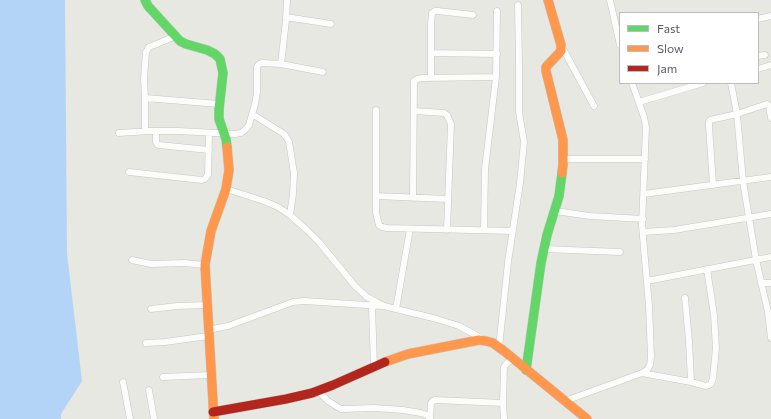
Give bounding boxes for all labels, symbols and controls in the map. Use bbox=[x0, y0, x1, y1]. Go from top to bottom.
legend bbox=[619, 12, 759, 84]
text: Fast bbox=[657, 21, 680, 35]
text: Slow bbox=[657, 41, 684, 55]
text: Jam bbox=[657, 61, 677, 75]

